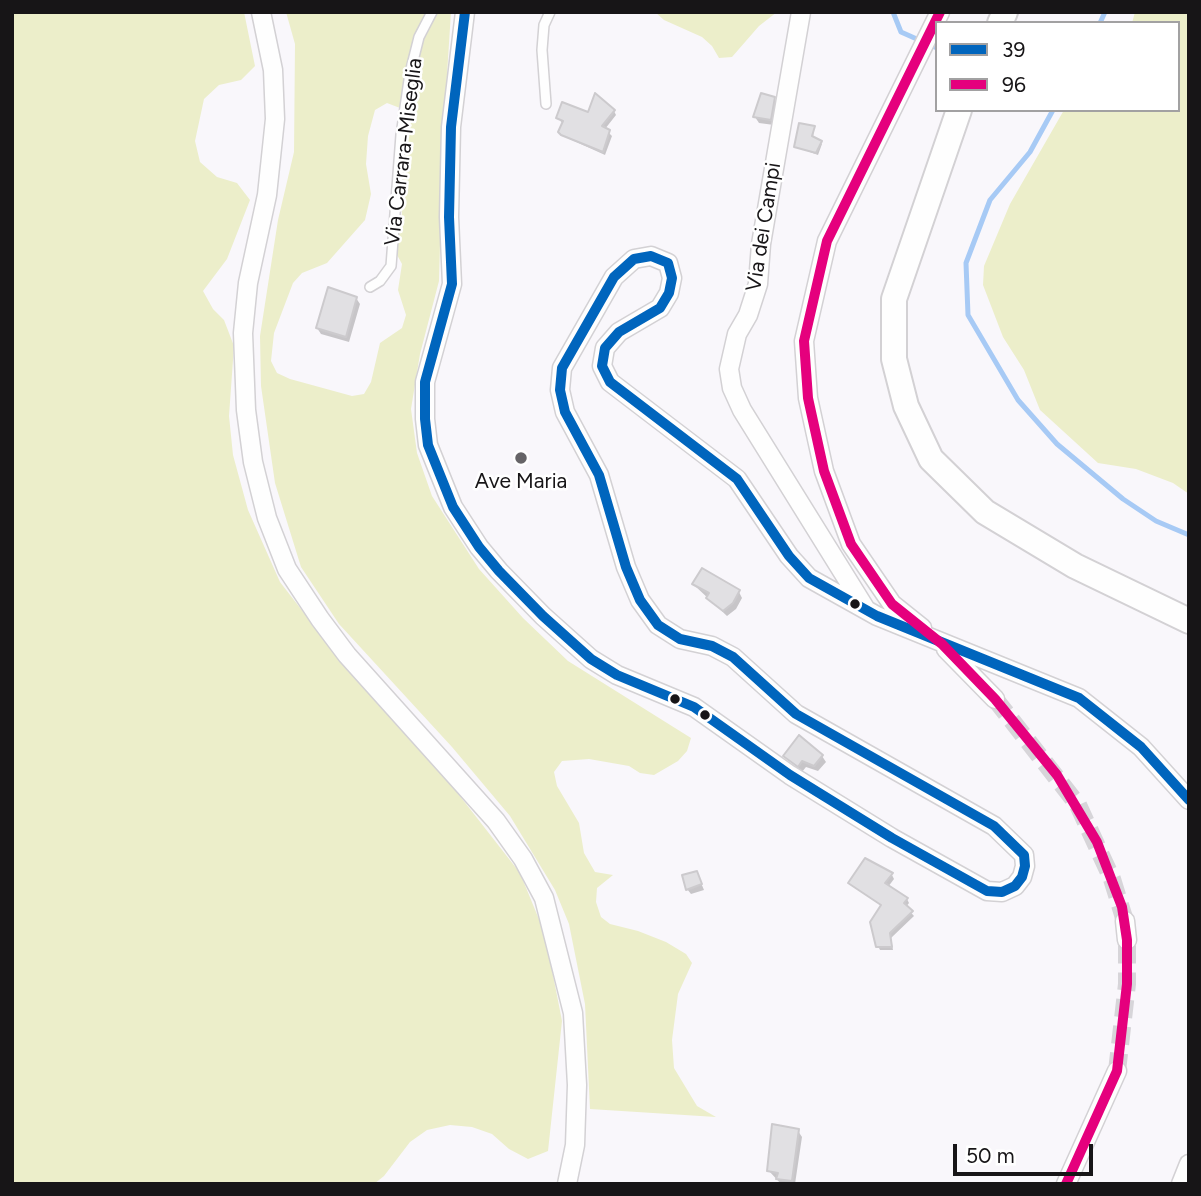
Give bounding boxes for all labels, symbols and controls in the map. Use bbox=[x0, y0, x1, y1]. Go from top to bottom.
legend bbox=[935, 21, 1180, 112]
text: 39 bbox=[1002, 37, 1025, 62]
street label: Via Carrara-Miseglia bbox=[380, 57, 428, 247]
text: 96 bbox=[1002, 72, 1026, 97]
street label: Via dei Campi bbox=[741, 161, 787, 293]
marker: Ave Maria bbox=[513, 450, 529, 466]
place label: Ave Maria bbox=[475, 469, 567, 495]
unlabelled marker bbox=[848, 597, 862, 611]
unlabelled marker bbox=[668, 692, 682, 706]
unlabelled marker bbox=[698, 708, 712, 722]
scale bar bbox=[956, 1130, 1096, 1174]
text: 50 m bbox=[966, 1143, 1015, 1168]

